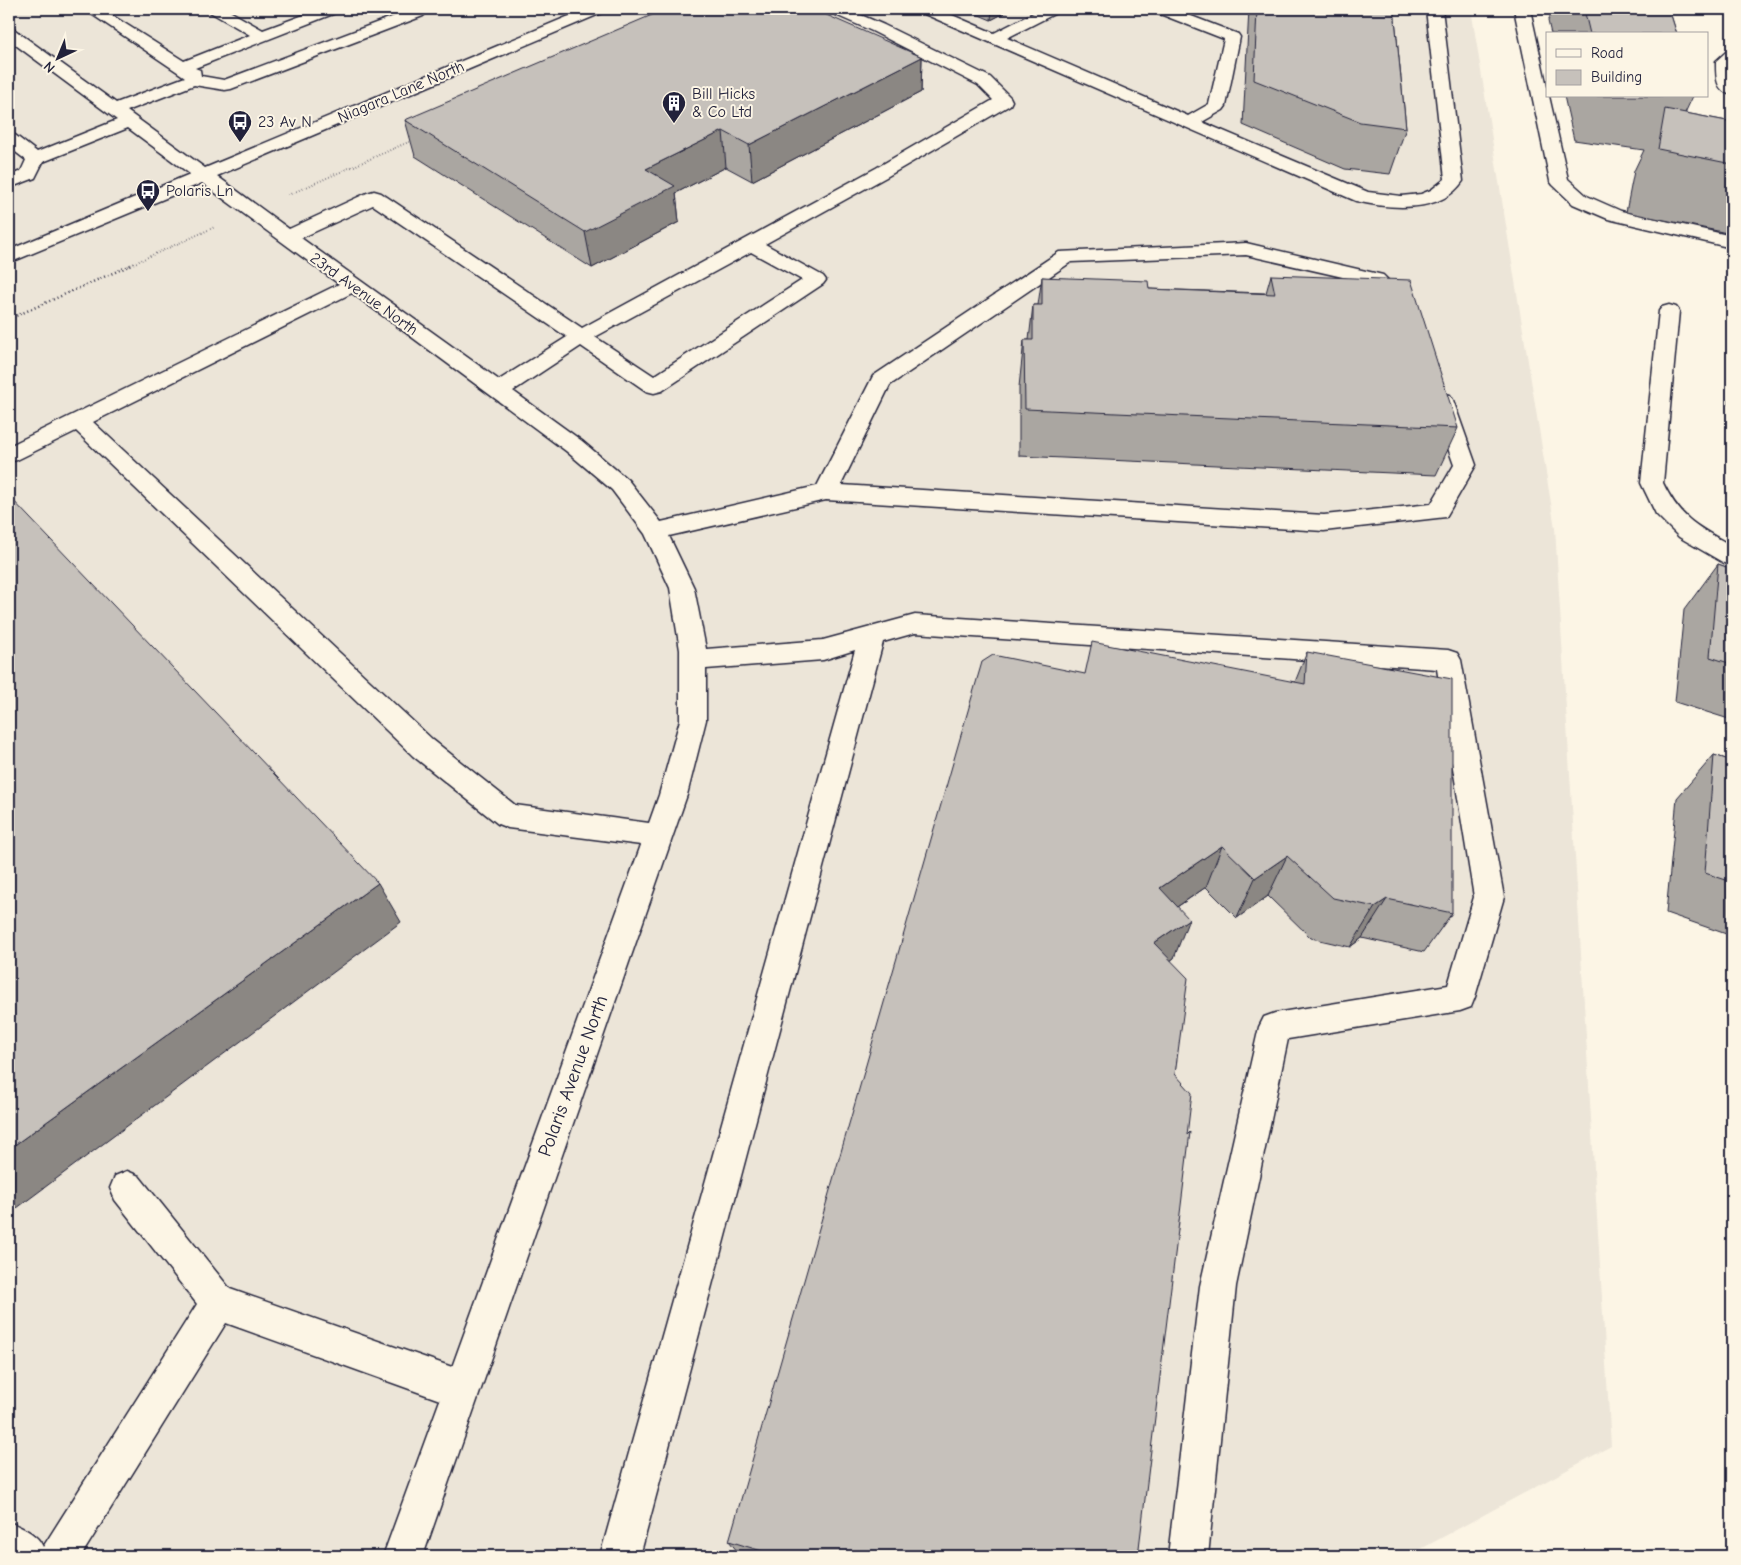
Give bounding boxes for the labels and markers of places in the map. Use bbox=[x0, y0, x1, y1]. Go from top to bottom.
place label: Bill Hicks & Co Ltd bbox=[692, 85, 756, 121]
building icon: Bill Hicks & Co Ltd bbox=[661, 90, 687, 124]
bus stop icon: 23 Av N bbox=[227, 109, 253, 143]
place label: 23 Av N bbox=[258, 113, 312, 131]
bus stop icon: Polaris Ln bbox=[135, 178, 161, 212]
place label: Polaris Ln bbox=[166, 182, 233, 200]

